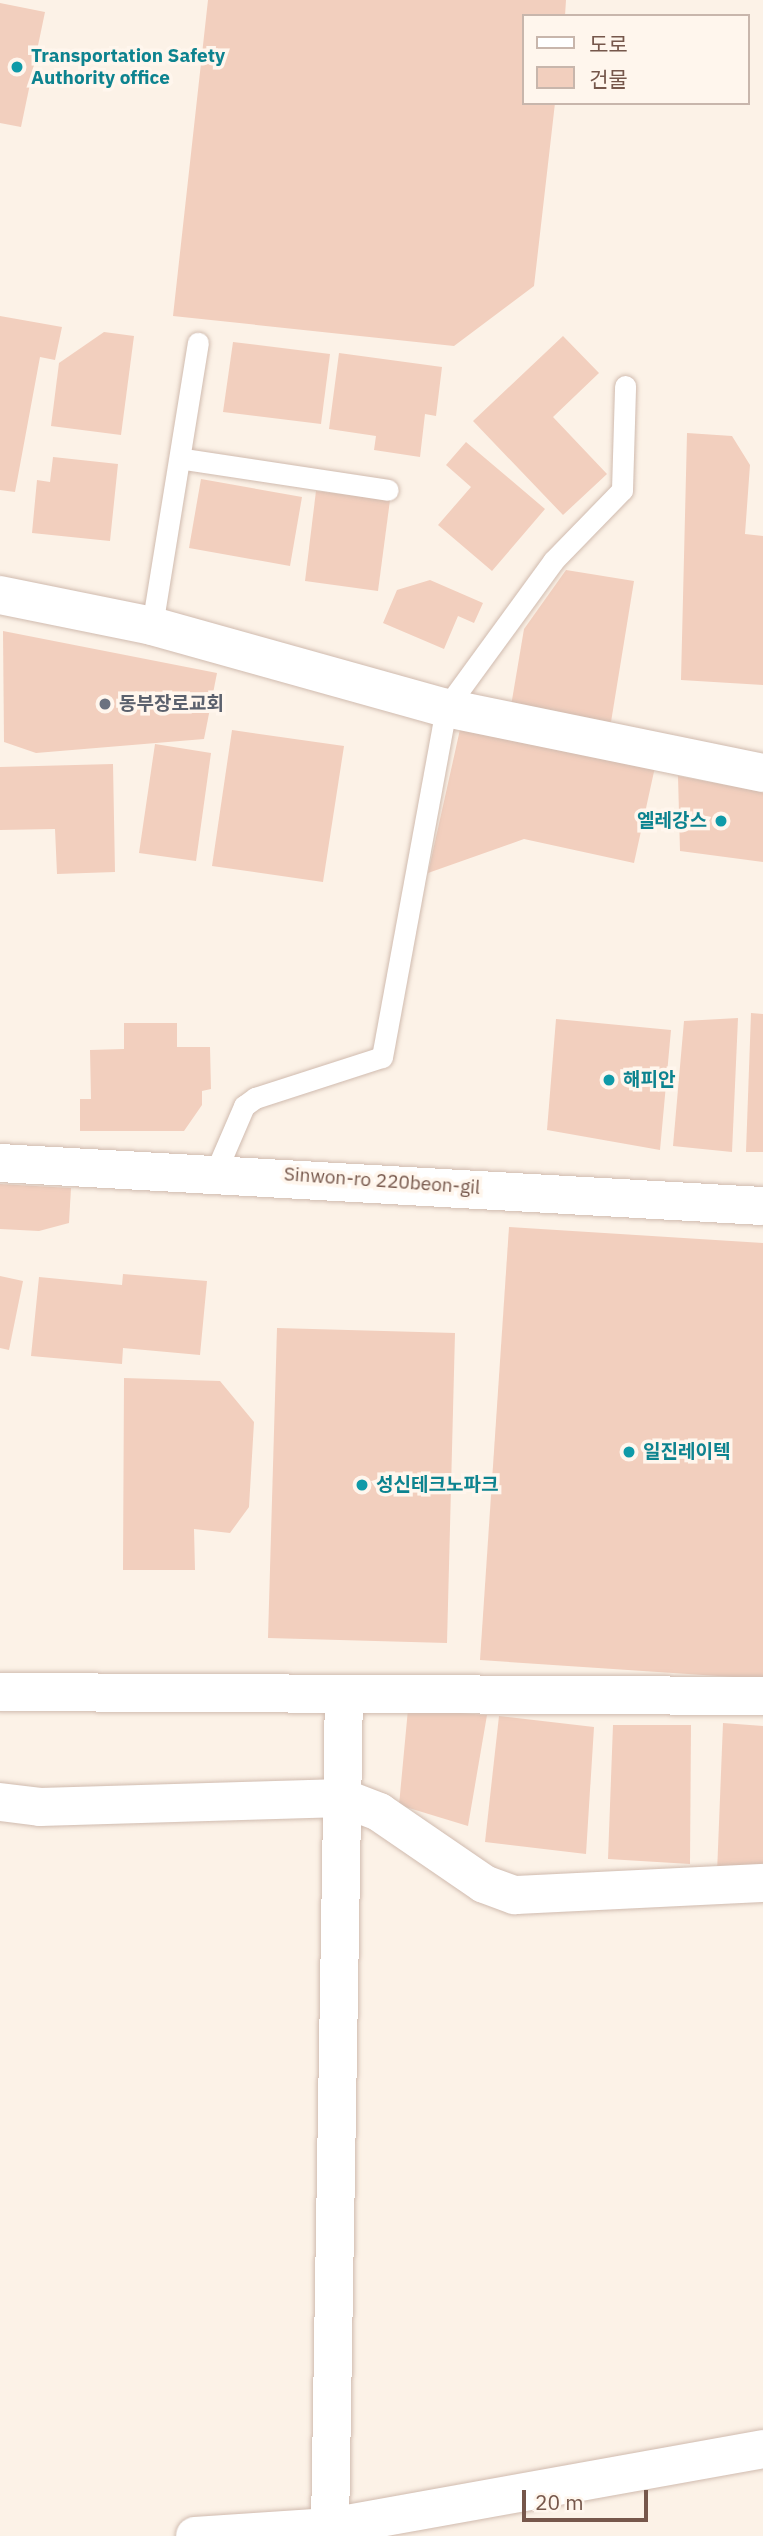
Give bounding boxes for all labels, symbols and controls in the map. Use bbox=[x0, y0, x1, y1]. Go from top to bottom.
legend bbox=[522, 14, 749, 105]
text: 도로 bbox=[589, 30, 628, 58]
place label: Transportation Safety Authority office bbox=[31, 45, 225, 89]
marker: Transportation Safety Authority office bbox=[9, 59, 25, 75]
text: 건물 bbox=[589, 65, 628, 93]
place label: 동부장로교회 bbox=[119, 693, 224, 715]
marker: 동부장로교회 bbox=[97, 696, 113, 712]
place label: 엘레강스 bbox=[637, 810, 707, 832]
marker: 엘레강스 bbox=[713, 813, 729, 829]
place label: 해피안 bbox=[623, 1069, 675, 1091]
marker: 해피안 bbox=[601, 1072, 617, 1088]
street label: Sinwon-ro 220beon-gil bbox=[283, 1163, 481, 1199]
place label: 일진레이텍 bbox=[643, 1441, 730, 1463]
marker: 일진레이텍 bbox=[621, 1444, 637, 1460]
place label: 성신테크노파크 bbox=[376, 1474, 498, 1496]
marker: 성신테크노파크 bbox=[354, 1477, 370, 1493]
scale bar bbox=[525, 2476, 651, 2520]
text: 20 m bbox=[535, 2488, 584, 2516]

